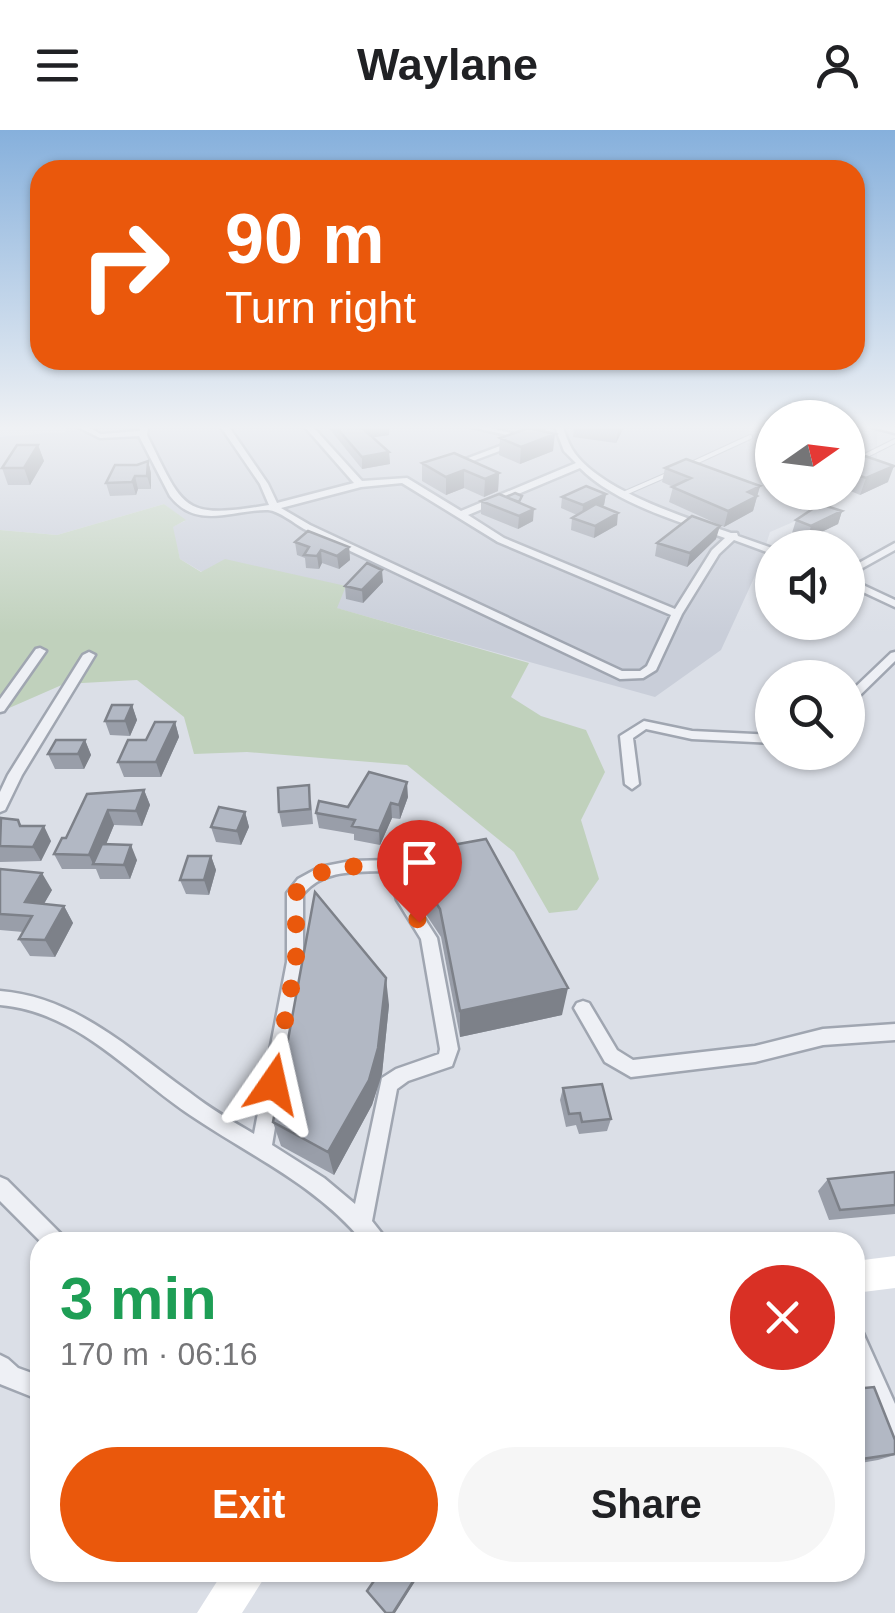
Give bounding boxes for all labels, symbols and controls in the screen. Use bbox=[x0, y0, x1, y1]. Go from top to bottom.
icon: menu bbox=[30, 38, 85, 93]
icon: person bbox=[810, 38, 865, 93]
text: Waylane bbox=[357, 39, 538, 90]
icon: right bbox=[60, 200, 190, 330]
text: 90 m bbox=[225, 200, 385, 278]
text: Turn right bbox=[225, 282, 416, 333]
north arrow bbox=[755, 400, 865, 510]
map controls bbox=[755, 400, 865, 770]
button: sound bbox=[755, 530, 865, 640]
button: search bbox=[755, 660, 865, 770]
pin bbox=[377, 820, 462, 923]
icon: arrive bbox=[392, 835, 447, 890]
position arrow bbox=[221, 1032, 325, 1136]
text: 3 min bbox=[60, 1265, 217, 1332]
button: close bbox=[730, 1265, 835, 1370]
text: 170 m · 06:16 bbox=[60, 1336, 257, 1372]
button: Exit bbox=[60, 1447, 438, 1562]
button: Share bbox=[458, 1447, 835, 1562]

